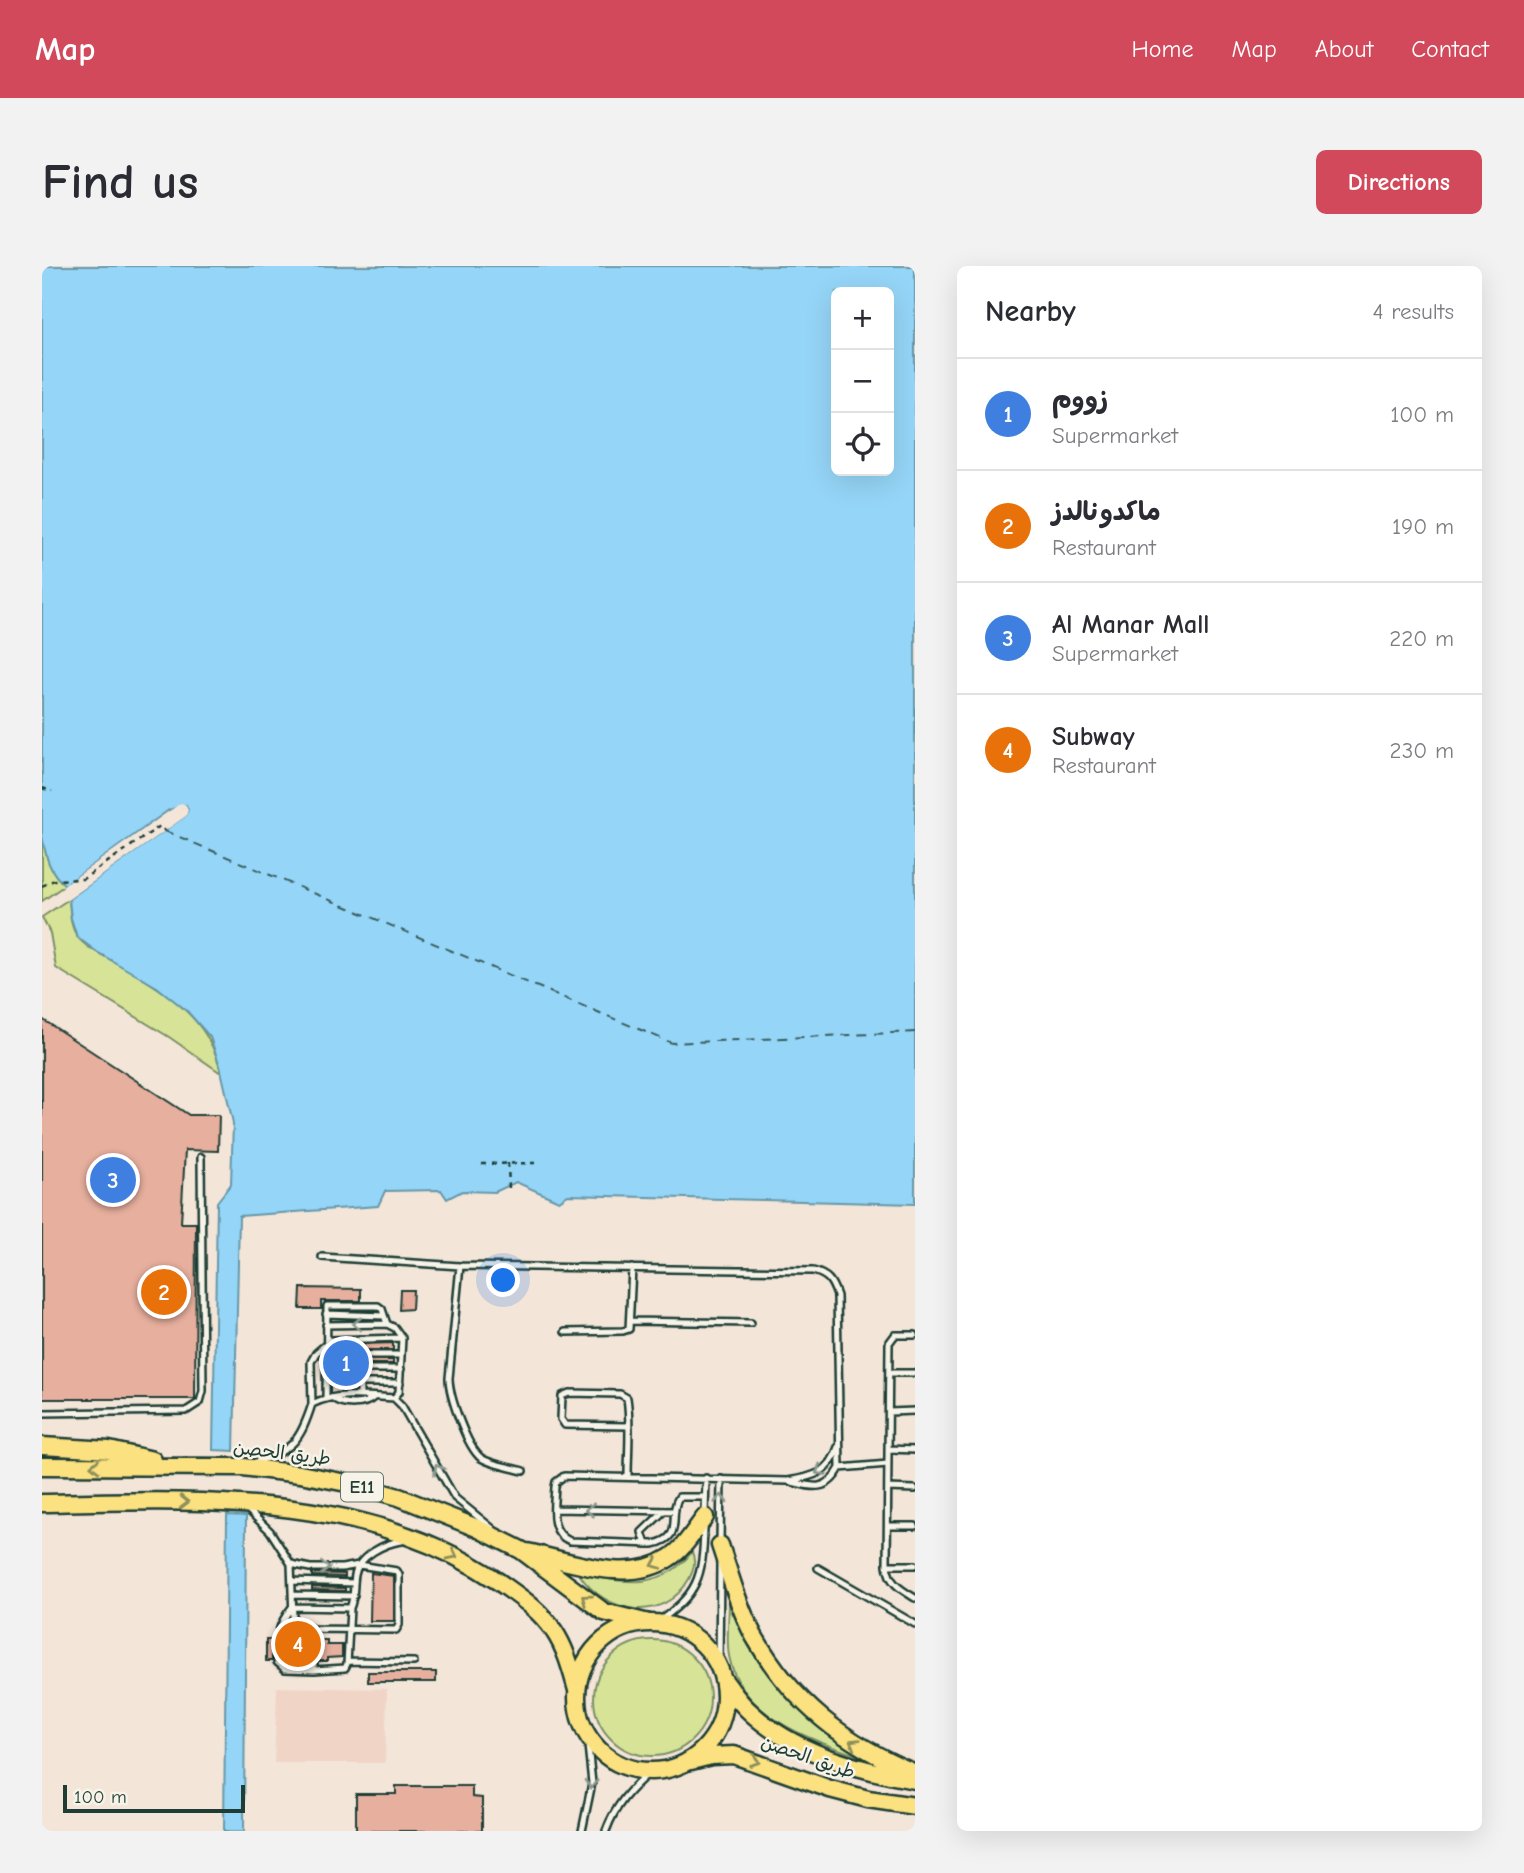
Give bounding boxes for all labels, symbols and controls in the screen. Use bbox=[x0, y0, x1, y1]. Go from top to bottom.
text: Map bbox=[35, 30, 96, 68]
text: Home bbox=[1132, 35, 1193, 63]
text: Map bbox=[1231, 35, 1277, 63]
text: About bbox=[1315, 35, 1373, 63]
text: Contact bbox=[1411, 35, 1489, 63]
button: Directions bbox=[1316, 150, 1482, 214]
text: Find us bbox=[42, 154, 198, 210]
map controls bbox=[831, 287, 894, 476]
button: + bbox=[831, 287, 894, 350]
text: Nearby bbox=[985, 294, 1076, 329]
text: 4 results bbox=[1372, 298, 1454, 325]
button: − bbox=[831, 350, 894, 413]
text: زووم bbox=[1052, 385, 1108, 415]
text: 1 bbox=[1003, 401, 1013, 428]
text: 100 m bbox=[1390, 401, 1454, 428]
button: locate bbox=[831, 413, 894, 476]
text: Supermarket bbox=[1052, 422, 1178, 449]
text: ماكدونالدز bbox=[1052, 497, 1161, 527]
text: 2 bbox=[1002, 513, 1014, 540]
text: 190 m bbox=[1392, 513, 1454, 540]
text: Restaurant bbox=[1052, 534, 1156, 561]
text: Al Manar Mall bbox=[1052, 610, 1209, 640]
text: 3 bbox=[1002, 625, 1014, 652]
text: 220 m bbox=[1389, 625, 1454, 652]
text: Supermarket bbox=[1052, 640, 1178, 667]
text: Subway bbox=[1052, 722, 1135, 752]
text: 4 bbox=[1003, 737, 1013, 764]
text: 230 m bbox=[1390, 737, 1454, 764]
text: Restaurant bbox=[1052, 752, 1156, 779]
pin: 3 bbox=[90, 1154, 136, 1206]
your location bbox=[486, 1263, 520, 1297]
pin: 2 bbox=[141, 1266, 187, 1318]
one-way arrow bbox=[351, 1316, 362, 1332]
pin: 1 bbox=[323, 1337, 369, 1389]
street label: طريق الحصن bbox=[232, 1436, 332, 1470]
one-way arrow bbox=[89, 1458, 100, 1474]
one-way arrow bbox=[815, 1462, 828, 1475]
one-way arrow bbox=[433, 1464, 446, 1477]
road number: E11 bbox=[341, 1472, 383, 1502]
one-way arrow bbox=[713, 1494, 729, 1504]
one-way arrow bbox=[178, 1495, 189, 1510]
one-way arrow bbox=[584, 1502, 595, 1517]
one-way arrow bbox=[446, 1547, 458, 1561]
one-way arrow bbox=[651, 1555, 663, 1569]
one-way arrow bbox=[320, 1560, 331, 1576]
one-way arrow bbox=[581, 1595, 594, 1608]
pin: 4 bbox=[275, 1618, 321, 1670]
street label: طريق الحصن bbox=[758, 1731, 858, 1783]
one-way arrow bbox=[848, 1738, 861, 1751]
one-way arrow bbox=[748, 1753, 760, 1768]
one-way arrow bbox=[583, 1779, 598, 1790]
scale bar bbox=[63, 1782, 245, 1814]
text: 100 m bbox=[74, 1786, 127, 1808]

